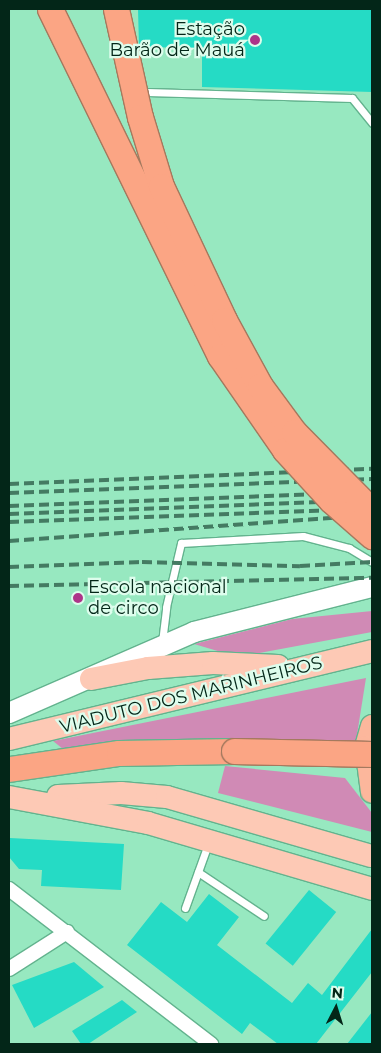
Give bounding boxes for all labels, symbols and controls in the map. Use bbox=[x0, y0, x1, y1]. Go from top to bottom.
place label: Estação Barão de Mauá bbox=[109, 19, 245, 62]
marker: Estação Barão de Mauá bbox=[249, 34, 261, 46]
place label: Escola nacional de circo bbox=[88, 577, 227, 620]
marker: Escola nacional de circo bbox=[72, 592, 84, 604]
street label: VIADUTO DOS MARINHEIROS bbox=[58, 652, 324, 738]
north arrow bbox=[311, 983, 361, 1033]
text: N bbox=[331, 984, 344, 1003]

